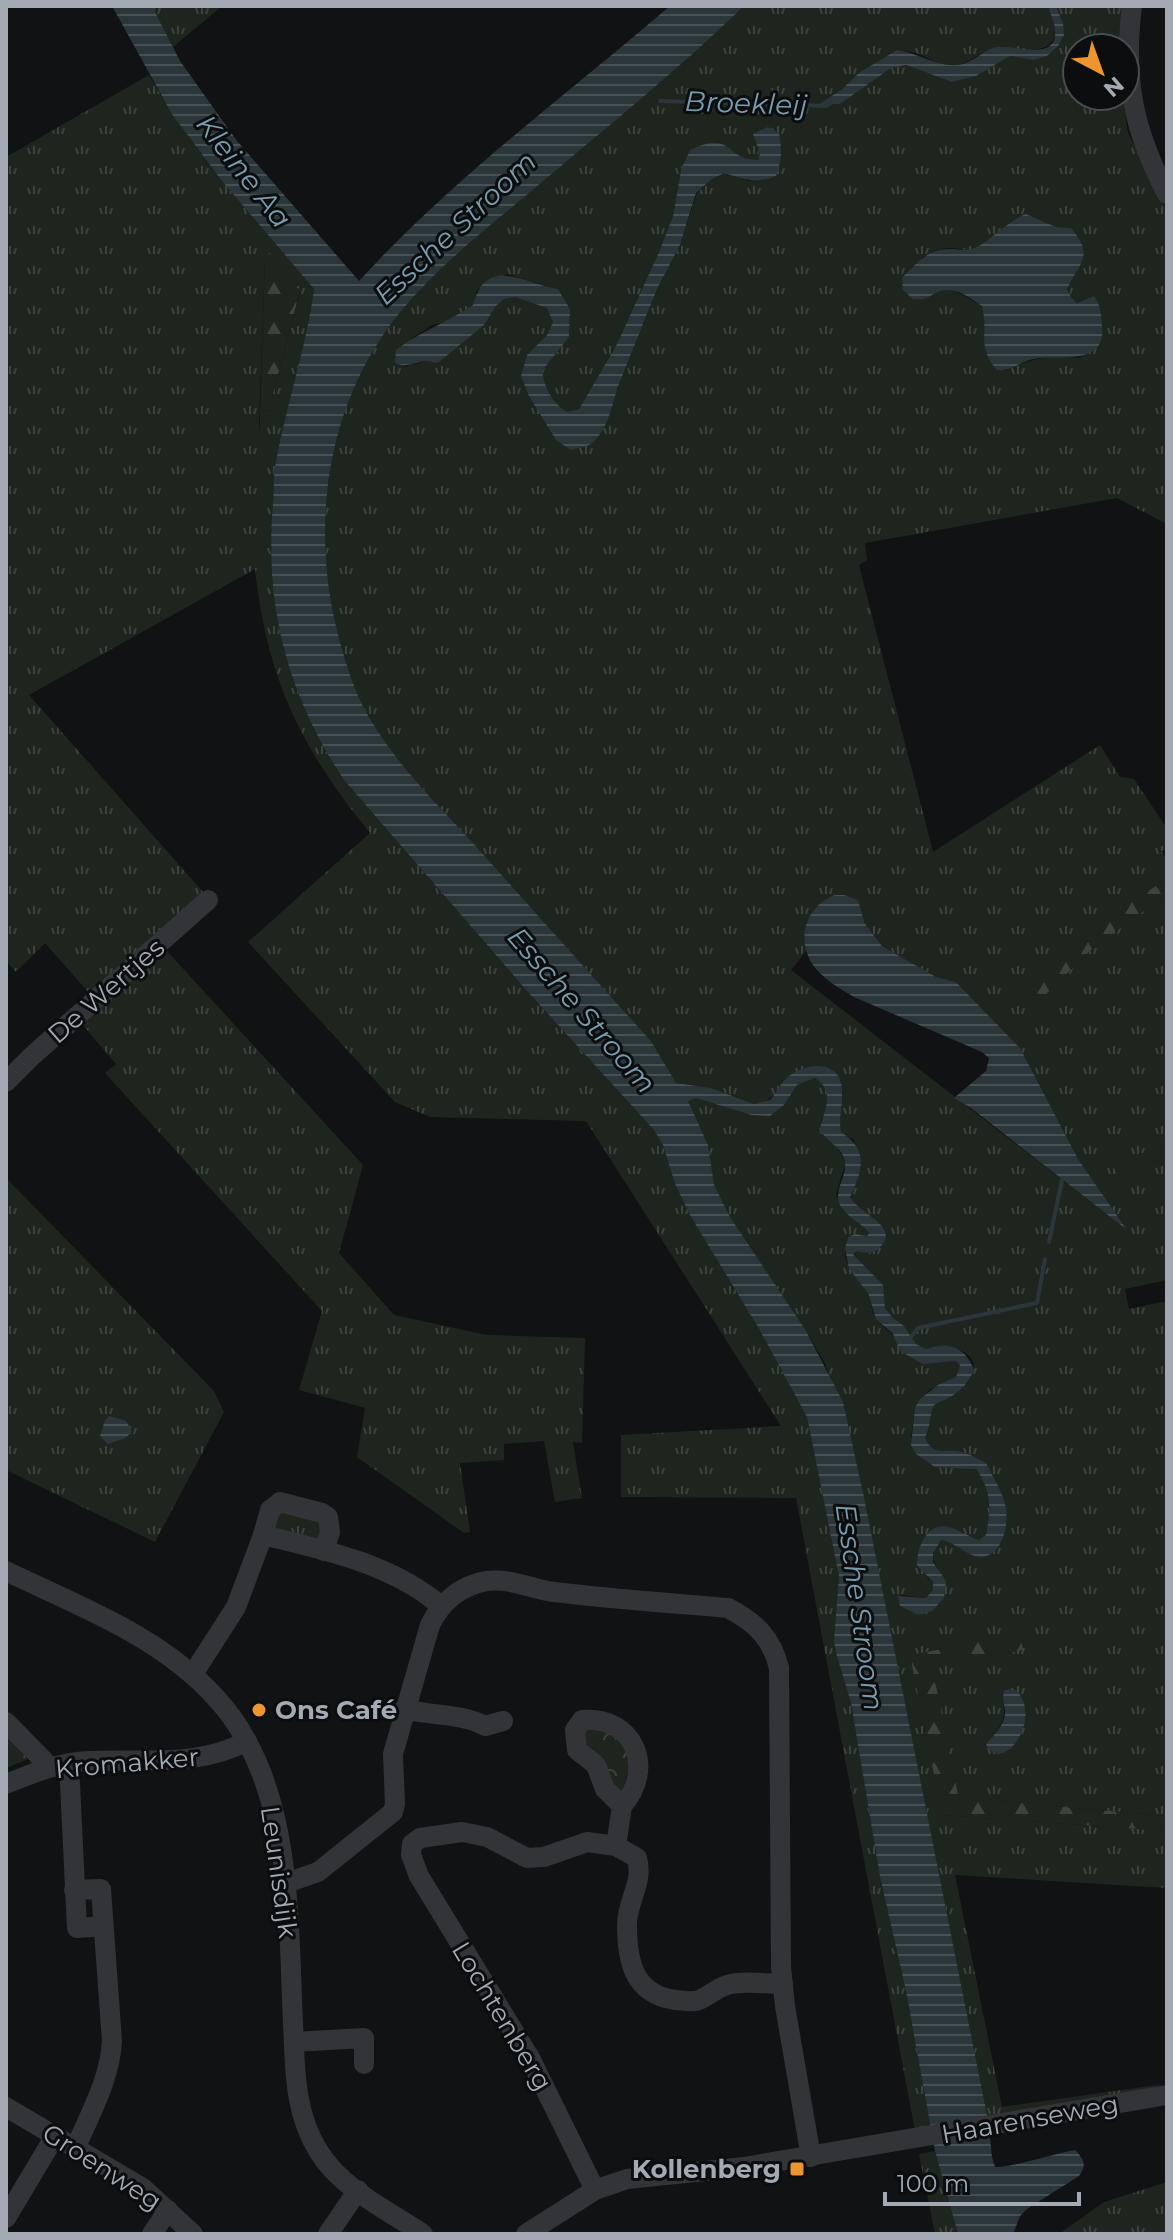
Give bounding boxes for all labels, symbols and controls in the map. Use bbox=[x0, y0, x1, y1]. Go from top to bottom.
north arrow bbox=[1061, 32, 1141, 112]
text: N bbox=[1098, 71, 1129, 103]
water label: Broekleij bbox=[684, 84, 808, 122]
water label: Kleine Aa bbox=[189, 108, 299, 234]
water label: Essche Stroom bbox=[367, 144, 543, 312]
water label: Essche Stroom bbox=[501, 920, 663, 1100]
street label: De Wertjes bbox=[41, 932, 171, 1050]
water label: Essche Stroom bbox=[829, 1501, 891, 1713]
place label: Ons Café bbox=[275, 1694, 397, 1726]
marker: Ons Café bbox=[250, 1701, 268, 1719]
street label: Kromakker bbox=[54, 1741, 200, 1785]
street label: Leunisdijk bbox=[254, 1804, 304, 1940]
street label: Lochtenberg bbox=[445, 1936, 559, 2096]
street label: Haarenseweg bbox=[939, 2088, 1121, 2150]
street label: Groenweg bbox=[36, 2117, 168, 2217]
place label: Kollenberg bbox=[632, 2153, 781, 2185]
scale bar bbox=[885, 2156, 1079, 2206]
marker: Kollenberg bbox=[788, 2160, 806, 2178]
text: 100 m bbox=[897, 2169, 969, 2198]

